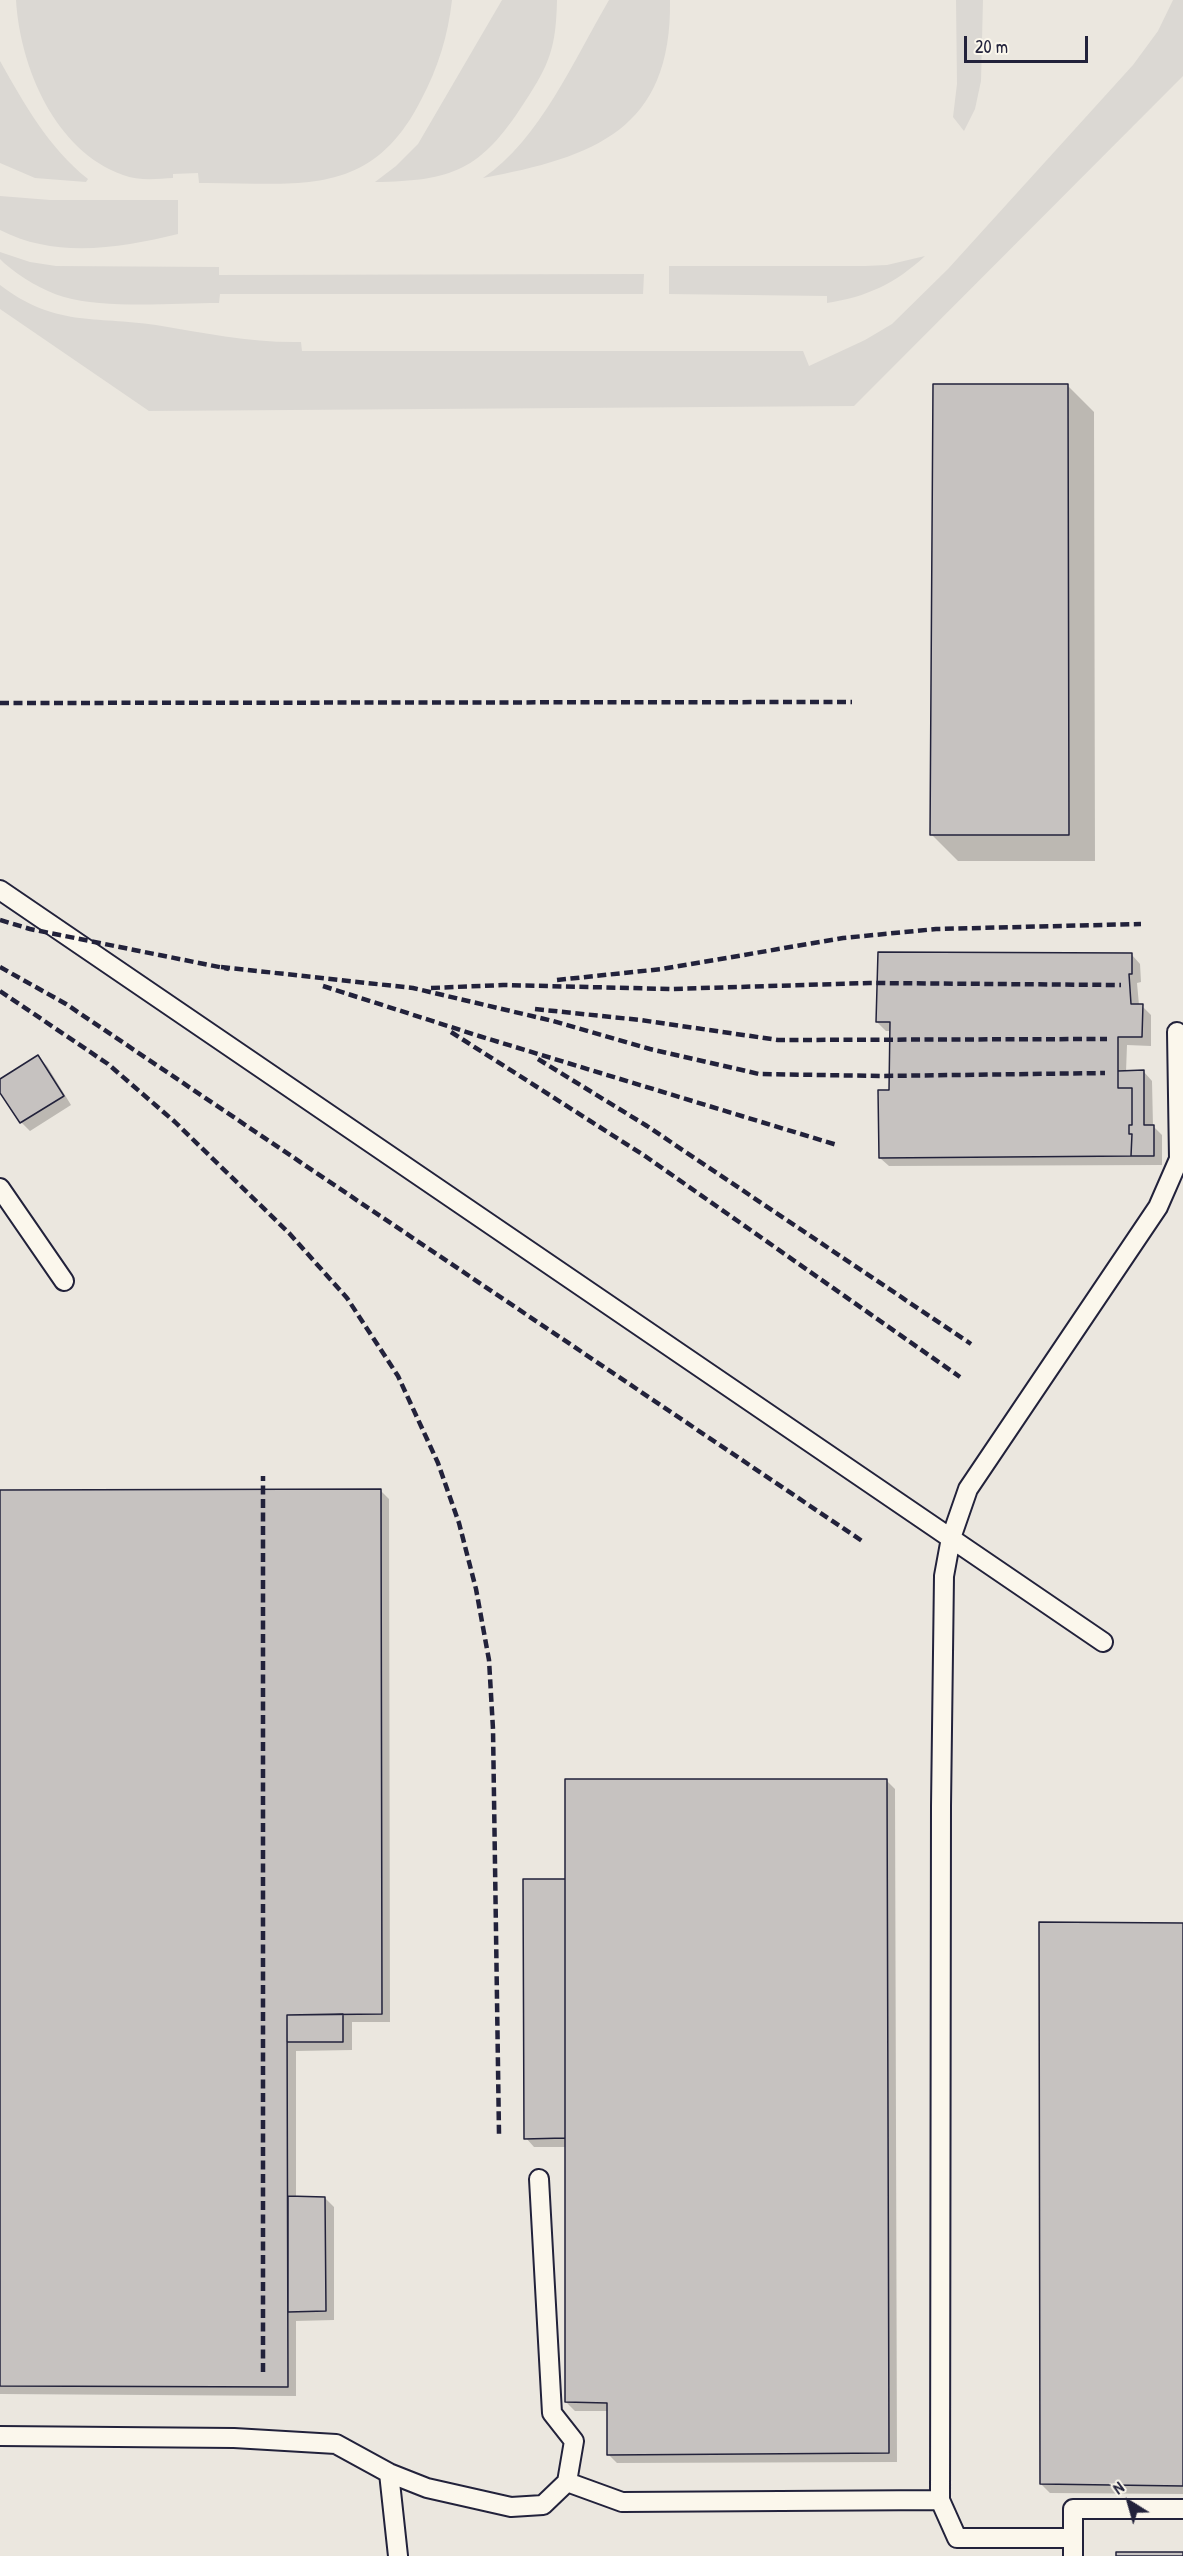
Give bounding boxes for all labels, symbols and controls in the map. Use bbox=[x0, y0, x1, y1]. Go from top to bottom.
scale bar bbox=[967, 24, 1092, 62]
text: 20 m bbox=[975, 34, 1008, 59]
north arrow bbox=[1099, 2472, 1159, 2532]
text: N bbox=[1108, 2476, 1128, 2499]

